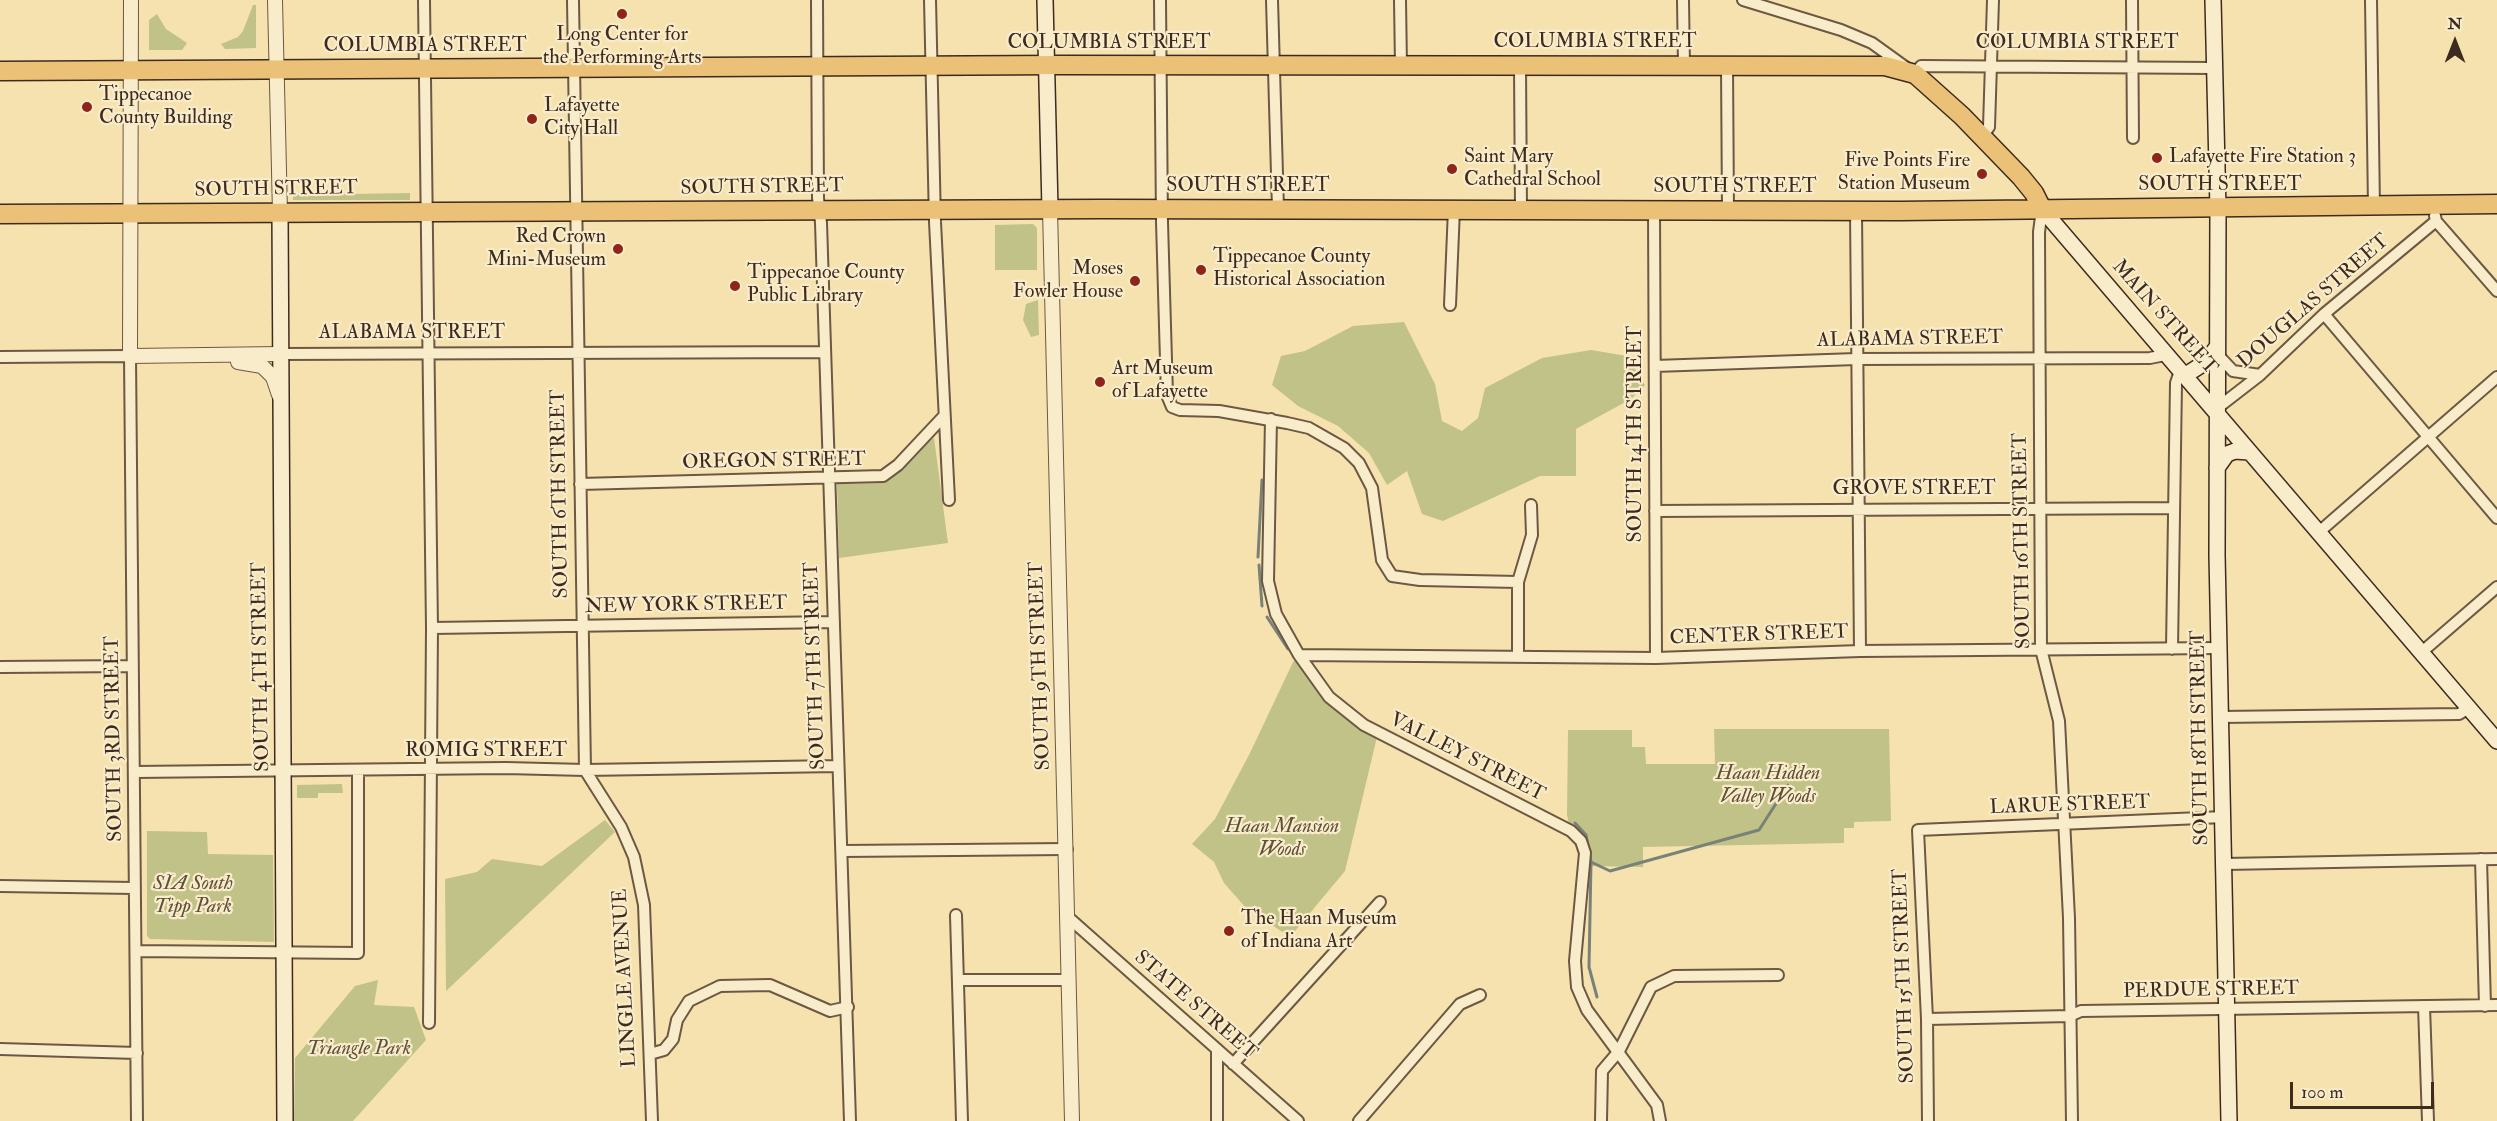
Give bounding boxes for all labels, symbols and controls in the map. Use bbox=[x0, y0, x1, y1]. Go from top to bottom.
marker: Long Center for the Performing Arts bbox=[615, 7, 629, 21]
north arrow bbox=[2425, 12, 2485, 72]
text: N bbox=[2448, 14, 2462, 34]
place label: Long Center for the Performing Arts bbox=[543, 24, 701, 71]
street label: COLUMBIA STREET bbox=[1493, 31, 1697, 55]
street label: COLUMBIA STREET bbox=[1007, 32, 1211, 56]
street label: COLUMBIA STREET bbox=[1975, 32, 2179, 56]
street label: COLUMBIA STREET bbox=[323, 35, 527, 59]
place label: Tippecanoe County Building bbox=[99, 84, 232, 131]
place label: Lafayette City Hall bbox=[544, 95, 620, 142]
marker: Tippecanoe County Building bbox=[80, 100, 94, 114]
marker: Lafayette City Hall bbox=[525, 112, 539, 126]
place label: Saint Mary Cathedral School bbox=[1464, 146, 1601, 193]
place label: Lafayette Fire Station 3 bbox=[2169, 146, 2356, 170]
place label: Five Points Fire Station Museum bbox=[1838, 150, 1970, 197]
marker: Lafayette Fire Station 3 bbox=[2150, 151, 2164, 165]
marker: Saint Mary Cathedral School bbox=[1445, 162, 1459, 176]
marker: Five Points Fire Station Museum bbox=[1975, 167, 1989, 181]
street label: SOUTH STREET bbox=[2138, 174, 2302, 198]
street label: SOUTH STREET bbox=[680, 175, 844, 201]
street label: SOUTH STREET bbox=[1166, 175, 1330, 199]
street label: SOUTH STREET bbox=[1653, 176, 1817, 200]
street label: SOUTH STREET bbox=[194, 177, 358, 203]
place label: Red Crown Mini-Museum bbox=[487, 226, 606, 273]
street label: DOUGLAS STREET bbox=[2233, 230, 2395, 374]
marker: Red Crown Mini-Museum bbox=[611, 242, 625, 256]
place label: Tippecanoe County Historical Association bbox=[1213, 246, 1385, 293]
street label: MAIN STREET bbox=[2106, 256, 2222, 380]
place label: Moses Fowler House bbox=[1013, 258, 1123, 305]
place label: Tippecanoe County Public Library bbox=[747, 262, 904, 309]
marker: Tippecanoe County Historical Association bbox=[1194, 263, 1208, 277]
marker: Moses Fowler House bbox=[1128, 274, 1142, 288]
marker: Tippecanoe County Public Library bbox=[728, 279, 742, 293]
street label: ALABAMA STREET bbox=[319, 322, 505, 346]
street label: SOUTH 14TH STREET bbox=[1625, 326, 1649, 542]
street label: ALABAMA STREET bbox=[1817, 326, 2003, 354]
place label: Art Museum of Lafayette bbox=[1112, 358, 1213, 405]
marker: Art Museum of Lafayette bbox=[1093, 375, 1107, 389]
street label: SOUTH 6TH STREET bbox=[547, 389, 575, 599]
street label: SOUTH 16TH STREET bbox=[2009, 433, 2037, 649]
street label: OREGON STREET bbox=[682, 448, 866, 476]
street label: GROVE STREET bbox=[1832, 478, 1996, 502]
street label: SOUTH 9TH STREET bbox=[1025, 561, 1057, 771]
street label: SOUTH 4TH STREET bbox=[248, 562, 276, 772]
street label: SOUTH 7TH STREET bbox=[800, 562, 832, 770]
street label: NEW YORK STREET bbox=[585, 592, 787, 620]
street label: CENTER STREET bbox=[1669, 621, 1849, 651]
street label: SOUTH 18TH STREET bbox=[2187, 630, 2215, 846]
street label: SOUTH 3RD STREET bbox=[101, 636, 129, 842]
street label: VALLEY STREET bbox=[1385, 708, 1549, 808]
street label: ROMIG STREET bbox=[405, 740, 567, 764]
park label: Haan Hidden Valley Woods bbox=[1716, 763, 1820, 810]
street label: LARUE STREET bbox=[1989, 791, 2151, 821]
park label: Haan Mansion Woods bbox=[1225, 816, 1339, 863]
street label: SOUTH 15TH STREET bbox=[1889, 868, 1921, 1084]
park label: SIA South Tipp Park bbox=[153, 873, 233, 920]
street label: LINGLE AVENUE bbox=[609, 888, 643, 1068]
place label: The Haan Museum of Indiana Art bbox=[1241, 908, 1397, 955]
marker: The Haan Museum of Indiana Art bbox=[1222, 924, 1236, 938]
street label: STATE STREET bbox=[1129, 946, 1261, 1066]
street label: PERDUE STREET bbox=[2123, 977, 2299, 1005]
park label: Triangle Park bbox=[307, 1038, 411, 1062]
scale bar bbox=[2293, 1070, 2437, 1108]
text: 100 m bbox=[2301, 1081, 2344, 1104]

